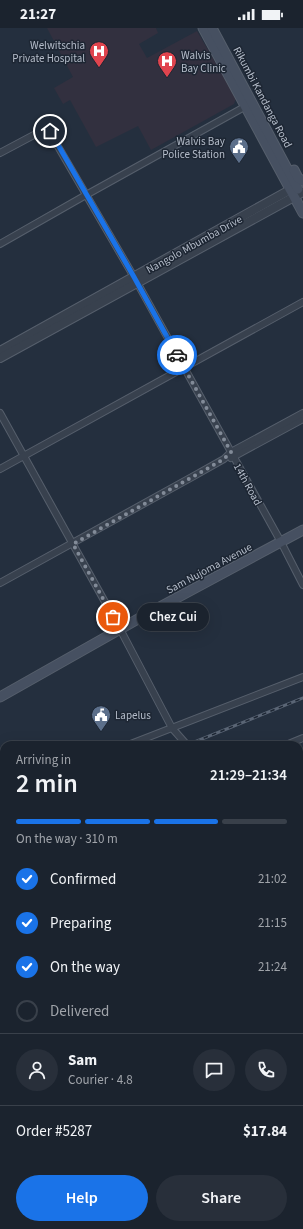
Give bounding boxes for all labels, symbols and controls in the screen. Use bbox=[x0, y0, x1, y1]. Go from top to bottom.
text: 21:27 bbox=[20, 4, 56, 25]
place label: Welwitschia Private Hospital bbox=[12, 38, 85, 66]
hospital icon: Welwitschia Private Hospital bbox=[88, 40, 110, 68]
street label: Rikumbi Kandanga Road bbox=[229, 44, 296, 150]
place label: Walvis Bay Clinic bbox=[181, 48, 226, 76]
hospital icon: Walvis Bay Clinic bbox=[156, 50, 178, 78]
pin bbox=[33, 114, 67, 148]
icon: home bbox=[39, 120, 61, 142]
place label: Walvis Bay Police Station bbox=[162, 134, 225, 162]
public building icon: Walvis Bay Police Station bbox=[228, 136, 250, 164]
street label: Nangolo Mbumba Drive bbox=[144, 212, 245, 277]
courier bbox=[157, 335, 197, 375]
icon: car bbox=[166, 344, 188, 366]
street label: 14th Road bbox=[230, 460, 265, 508]
street label: Sam Nujoma Avenue bbox=[164, 539, 255, 597]
pin bbox=[96, 600, 130, 634]
callout: Chez Cui bbox=[137, 603, 209, 631]
icon: bag bbox=[102, 606, 124, 628]
text: Chez Cui bbox=[149, 608, 197, 626]
public building icon: Lapelus bbox=[90, 704, 112, 732]
place label: Lapelus bbox=[115, 708, 151, 723]
text: Arriving in bbox=[16, 751, 71, 769]
text: 2 min bbox=[16, 765, 78, 802]
text: 21:29–21:34 bbox=[210, 765, 287, 786]
text: On the way · 310 m bbox=[16, 830, 118, 848]
icon: check bbox=[16, 868, 38, 890]
text: Confirmed bbox=[50, 869, 116, 890]
text: 21:02 bbox=[258, 870, 287, 888]
icon: check bbox=[16, 912, 38, 934]
text: Preparing bbox=[50, 913, 111, 934]
text: 21:15 bbox=[258, 914, 287, 932]
icon: check bbox=[16, 956, 38, 978]
text: On the way bbox=[50, 957, 120, 978]
text: 21:24 bbox=[258, 958, 287, 976]
text: Delivered bbox=[50, 1001, 109, 1022]
button: person bbox=[16, 1049, 58, 1091]
button: chat bbox=[193, 1049, 235, 1091]
button: phone bbox=[245, 1049, 287, 1091]
text: Sam bbox=[68, 1050, 97, 1071]
text: Courier · 4.8 bbox=[68, 1071, 133, 1089]
text: Order #5287 bbox=[16, 1121, 92, 1142]
text: $17.84 bbox=[243, 1121, 287, 1142]
button: Help bbox=[16, 1175, 148, 1221]
button: Share bbox=[156, 1175, 287, 1221]

